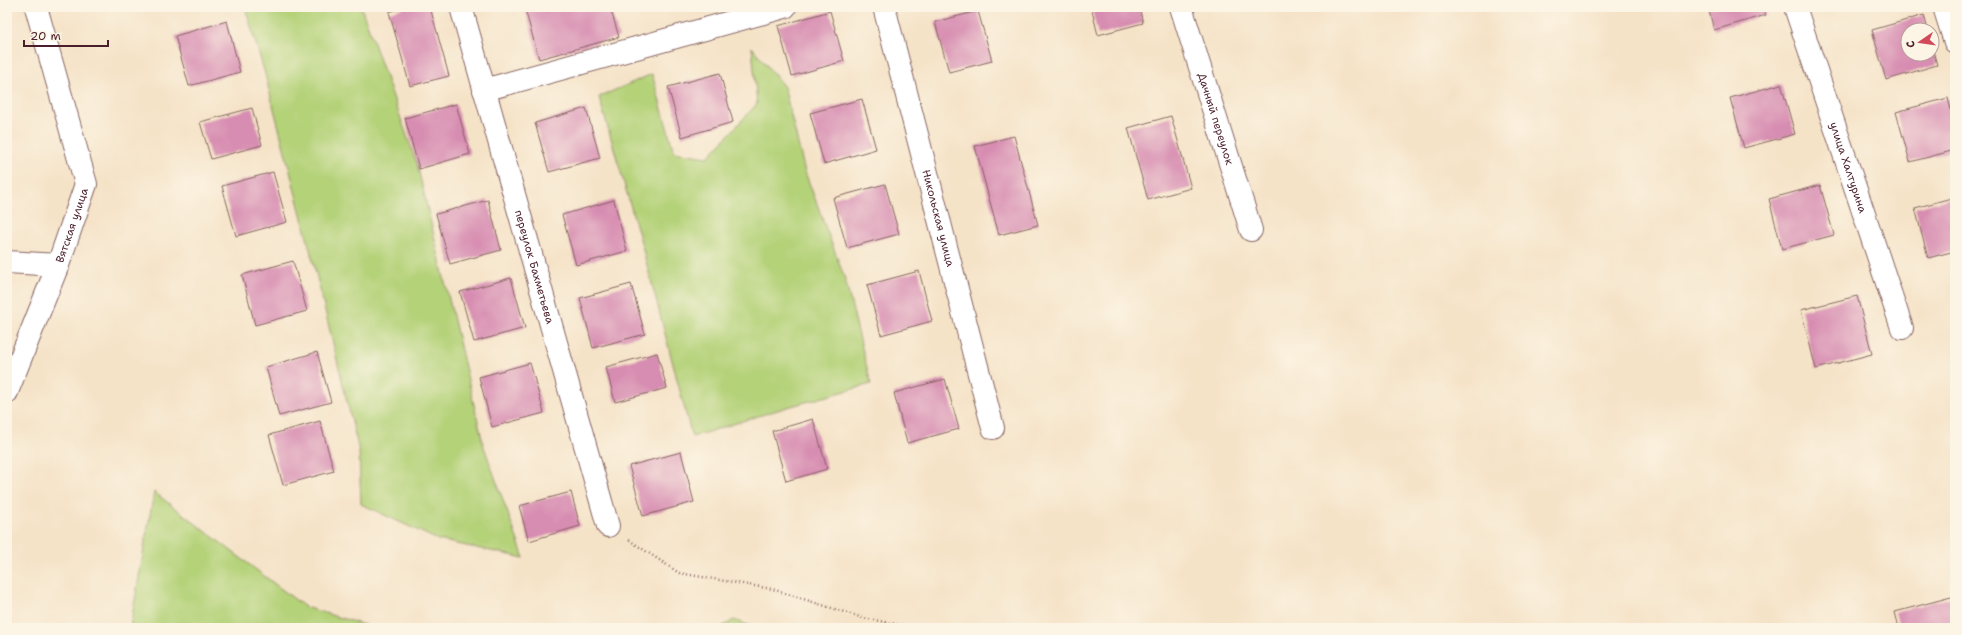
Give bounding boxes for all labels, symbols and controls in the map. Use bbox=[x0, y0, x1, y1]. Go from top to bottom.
scale bar bbox=[24, 22, 108, 48]
north arrow bbox=[1900, 22, 1940, 62]
text: 20 m bbox=[30, 28, 61, 44]
text: С bbox=[1903, 39, 1919, 49]
street label: Дачный переулок bbox=[1195, 71, 1238, 167]
street label: улица Халтурина bbox=[1826, 120, 1871, 215]
street label: Никольская улица bbox=[919, 168, 958, 268]
street label: Вятская улица bbox=[52, 186, 92, 265]
street label: переулок Бахметьева bbox=[511, 208, 558, 326]

